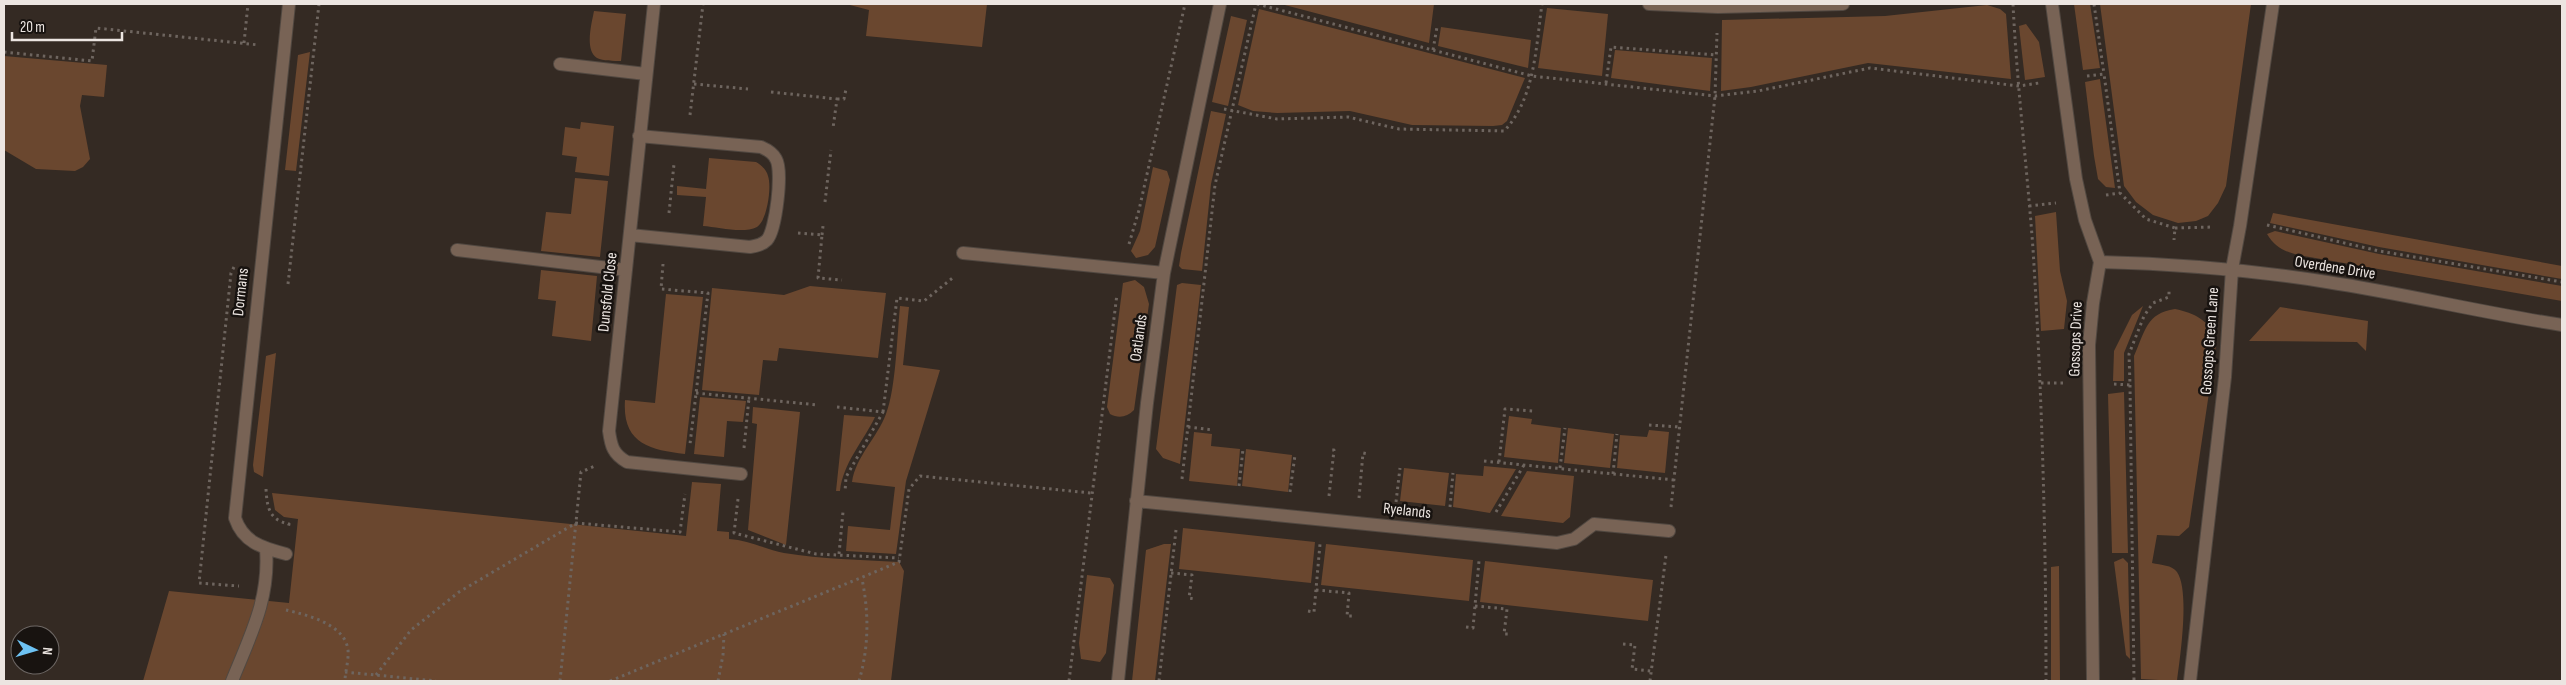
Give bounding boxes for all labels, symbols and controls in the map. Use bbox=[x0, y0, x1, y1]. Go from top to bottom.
scale bar bbox=[12, 10, 122, 42]
text: 20 m bbox=[20, 18, 45, 37]
street label: Dunsfold Close bbox=[594, 251, 622, 333]
street label: Overdene Drive bbox=[2293, 252, 2377, 284]
street label: Dormans bbox=[229, 267, 253, 317]
street label: Gossops Green Lane bbox=[2197, 287, 2223, 395]
street label: Gossops Drive bbox=[2065, 301, 2087, 377]
street label: Oatlands bbox=[1126, 313, 1152, 363]
street label: Ryelands bbox=[1382, 499, 1432, 523]
north arrow bbox=[10, 625, 60, 675]
text: N bbox=[39, 647, 56, 656]

